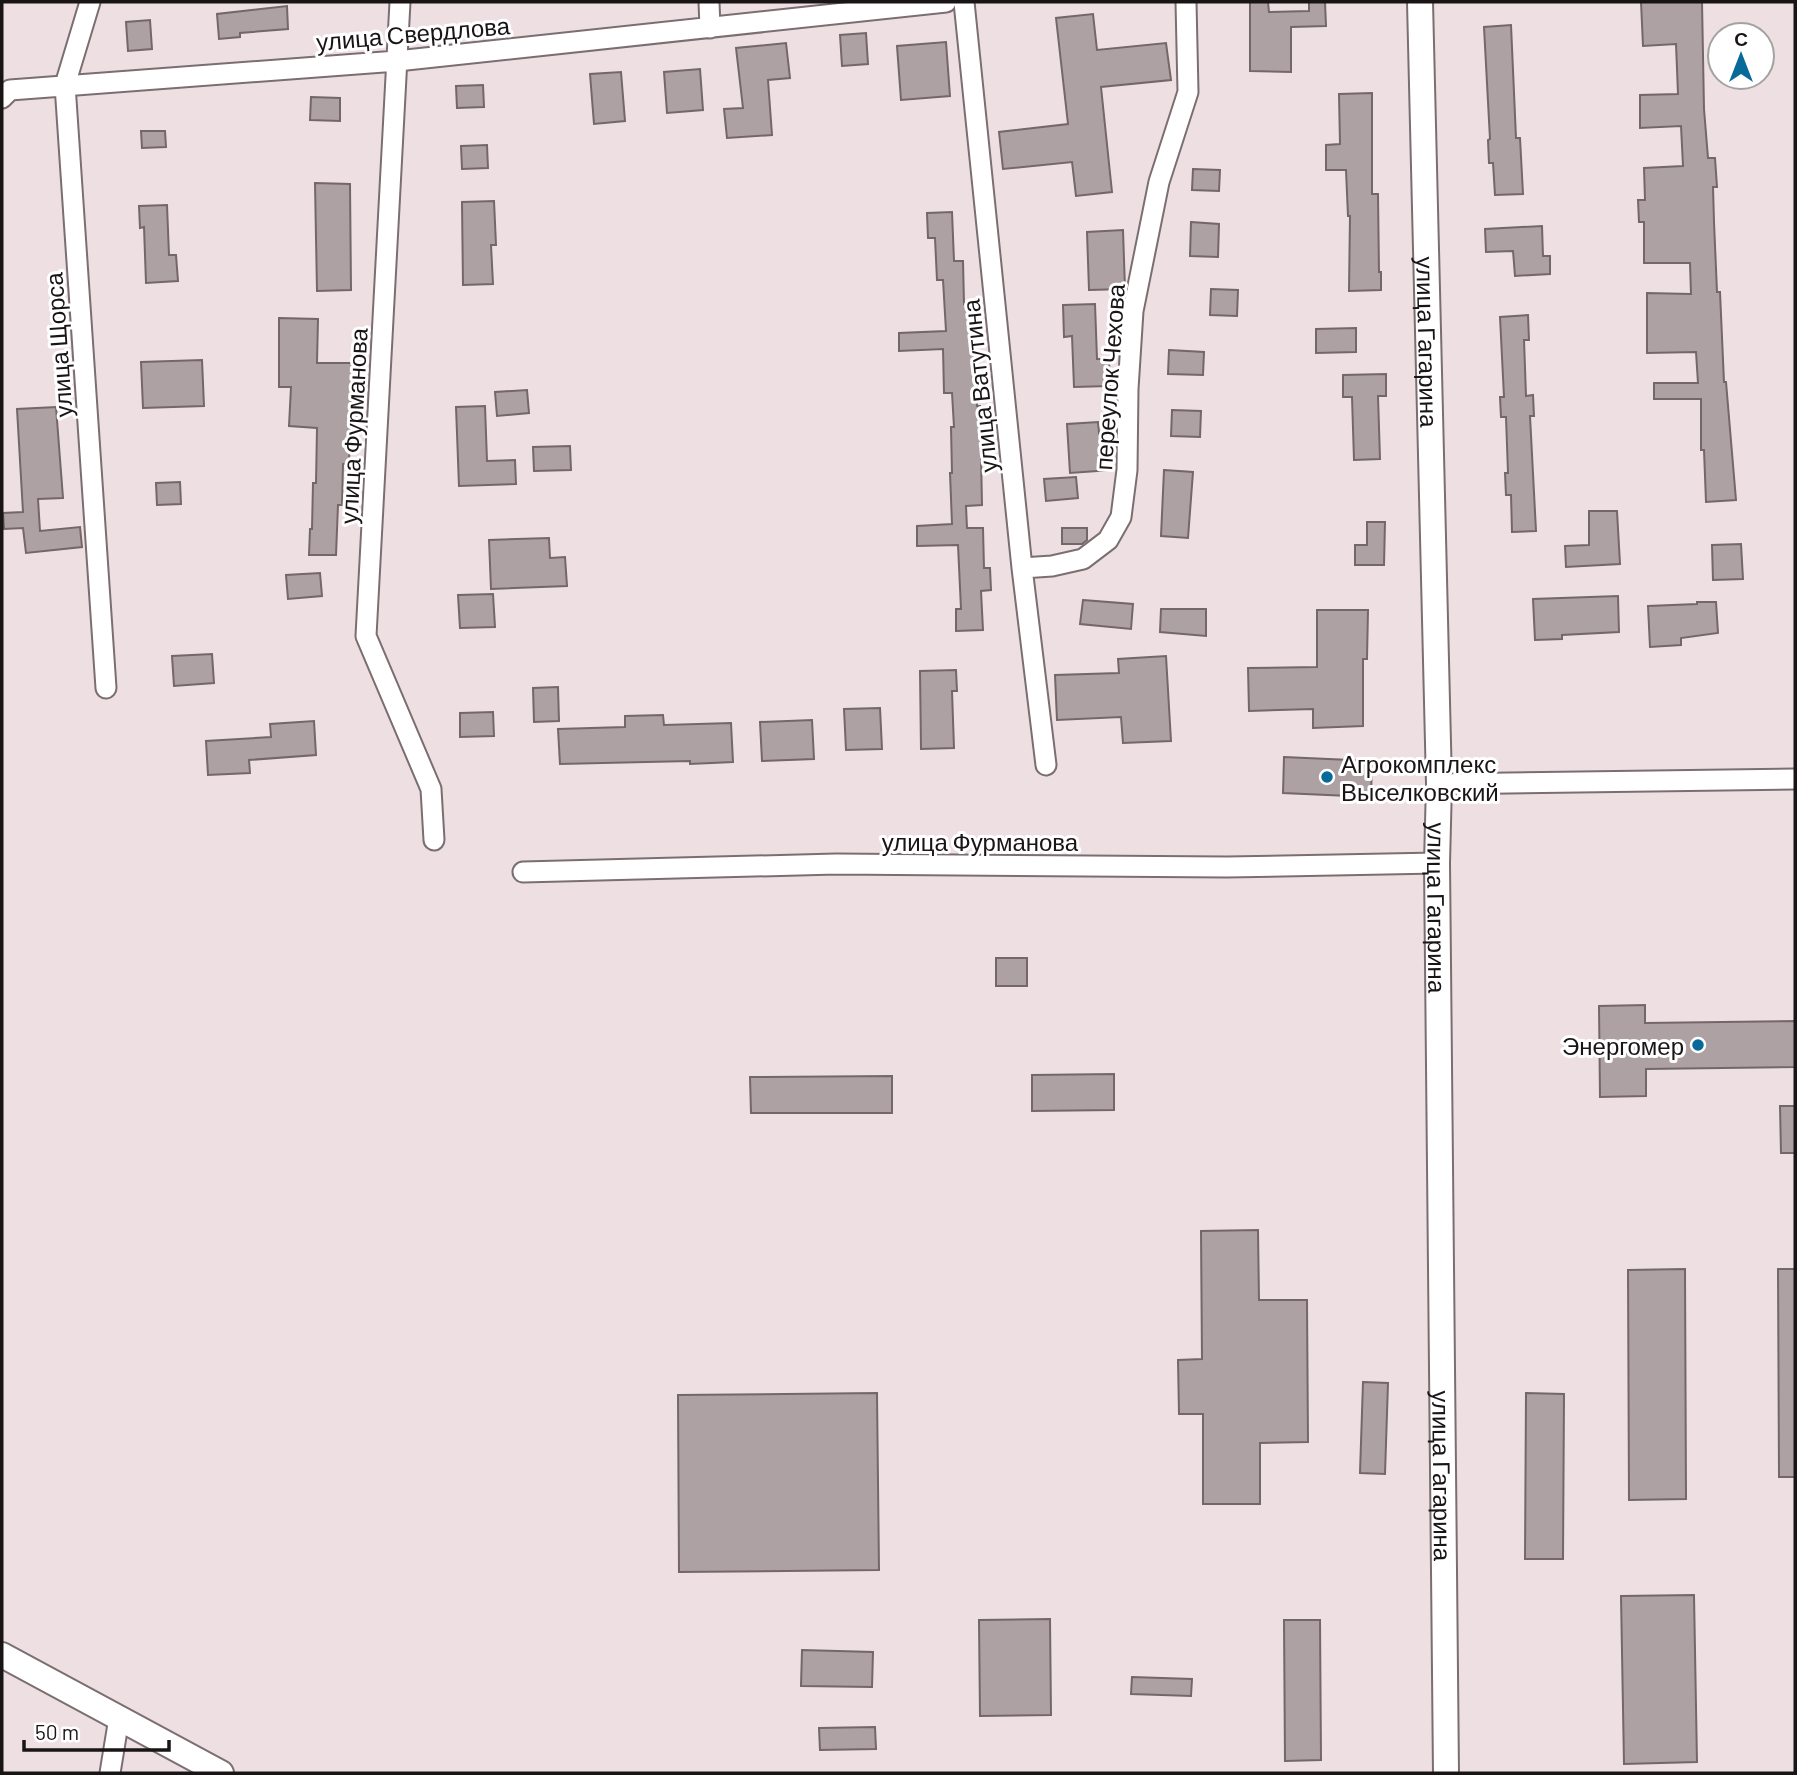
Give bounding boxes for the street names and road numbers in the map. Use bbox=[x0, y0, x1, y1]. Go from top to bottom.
street label: улица Свердлова bbox=[315, 10, 512, 56]
street label: улица Гагарина bbox=[1412, 256, 1445, 428]
street label: улица Щорса bbox=[38, 271, 78, 418]
street label: переулок Чехова bbox=[1088, 282, 1130, 471]
street label: улица Ватутина bbox=[955, 297, 1003, 474]
street label: улица Фурманова bbox=[333, 327, 373, 525]
street label: улица Гагарина bbox=[1422, 822, 1453, 994]
street label: улица Фурманова bbox=[882, 827, 1079, 856]
street label: улица Гагарина bbox=[1428, 1390, 1458, 1562]

